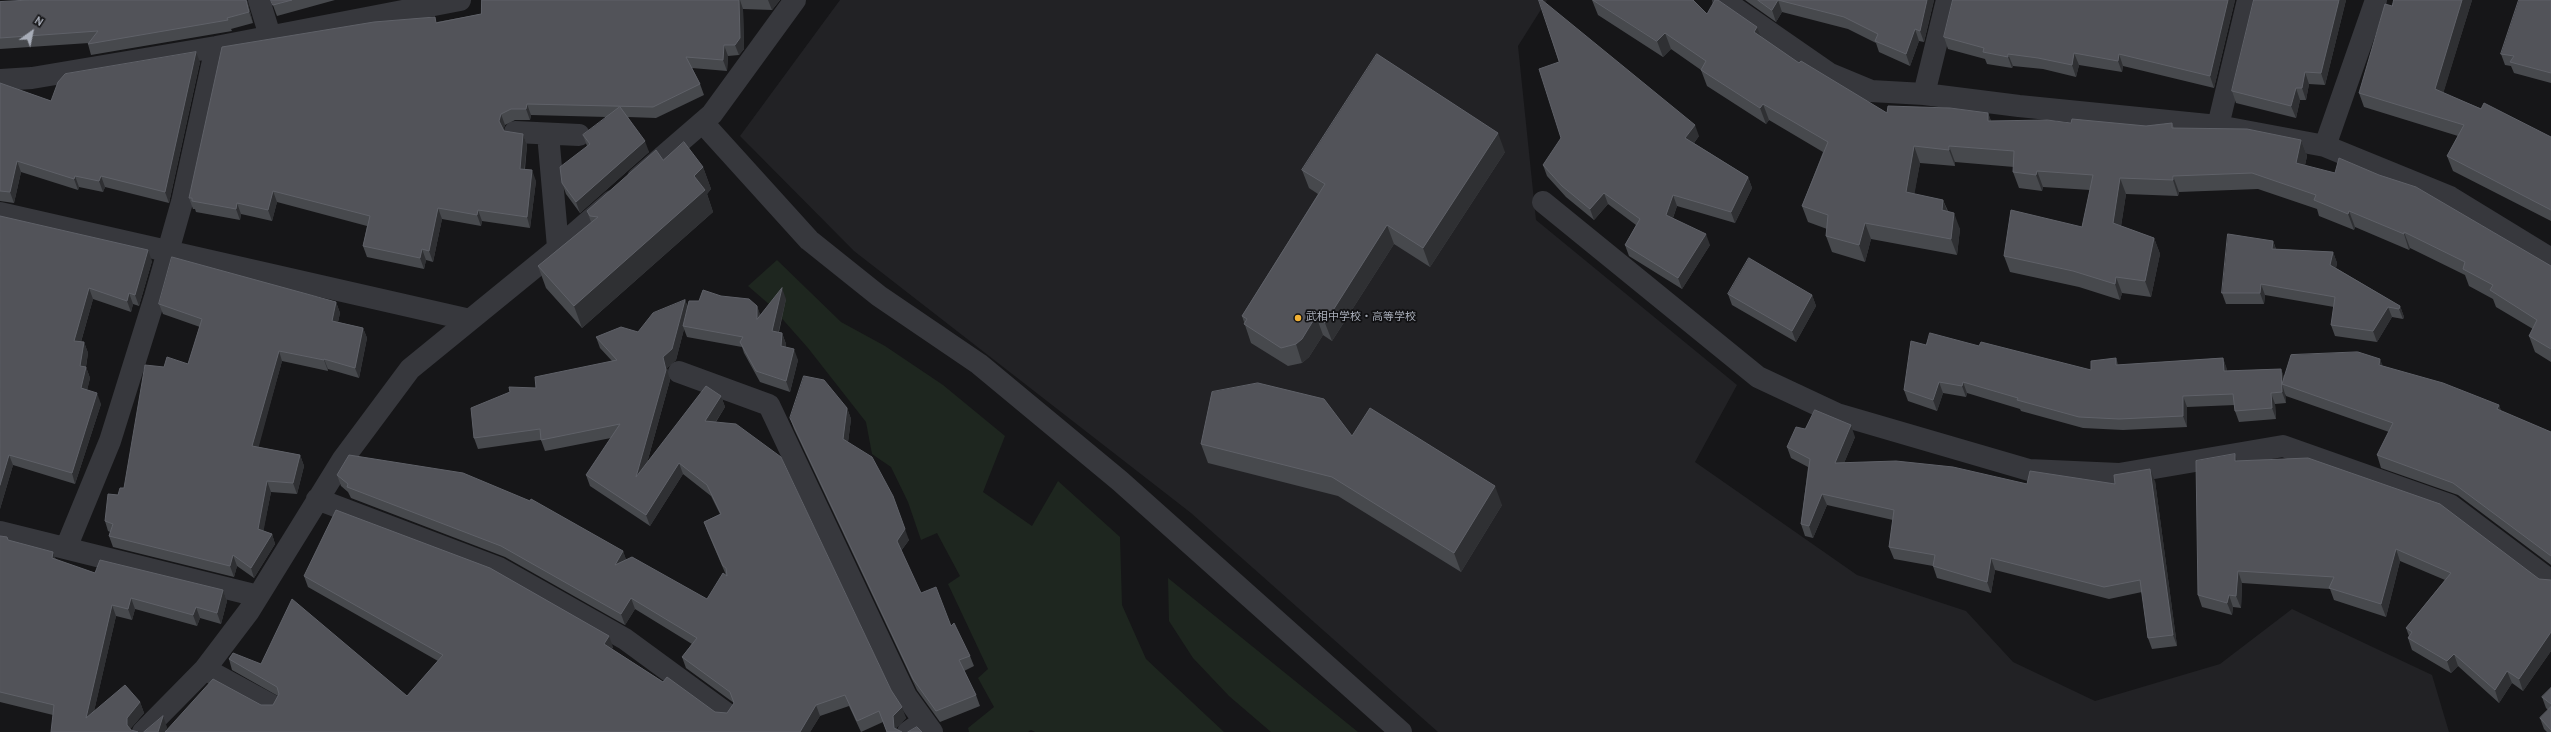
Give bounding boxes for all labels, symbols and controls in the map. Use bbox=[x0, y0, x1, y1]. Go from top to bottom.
north arrow bbox=[12, 12, 52, 52]
text: N bbox=[31, 14, 46, 30]
place label: 武相中学校・高等学校 bbox=[1306, 311, 1416, 325]
marker: 武相中学校・高等学校 bbox=[1293, 313, 1303, 323]

